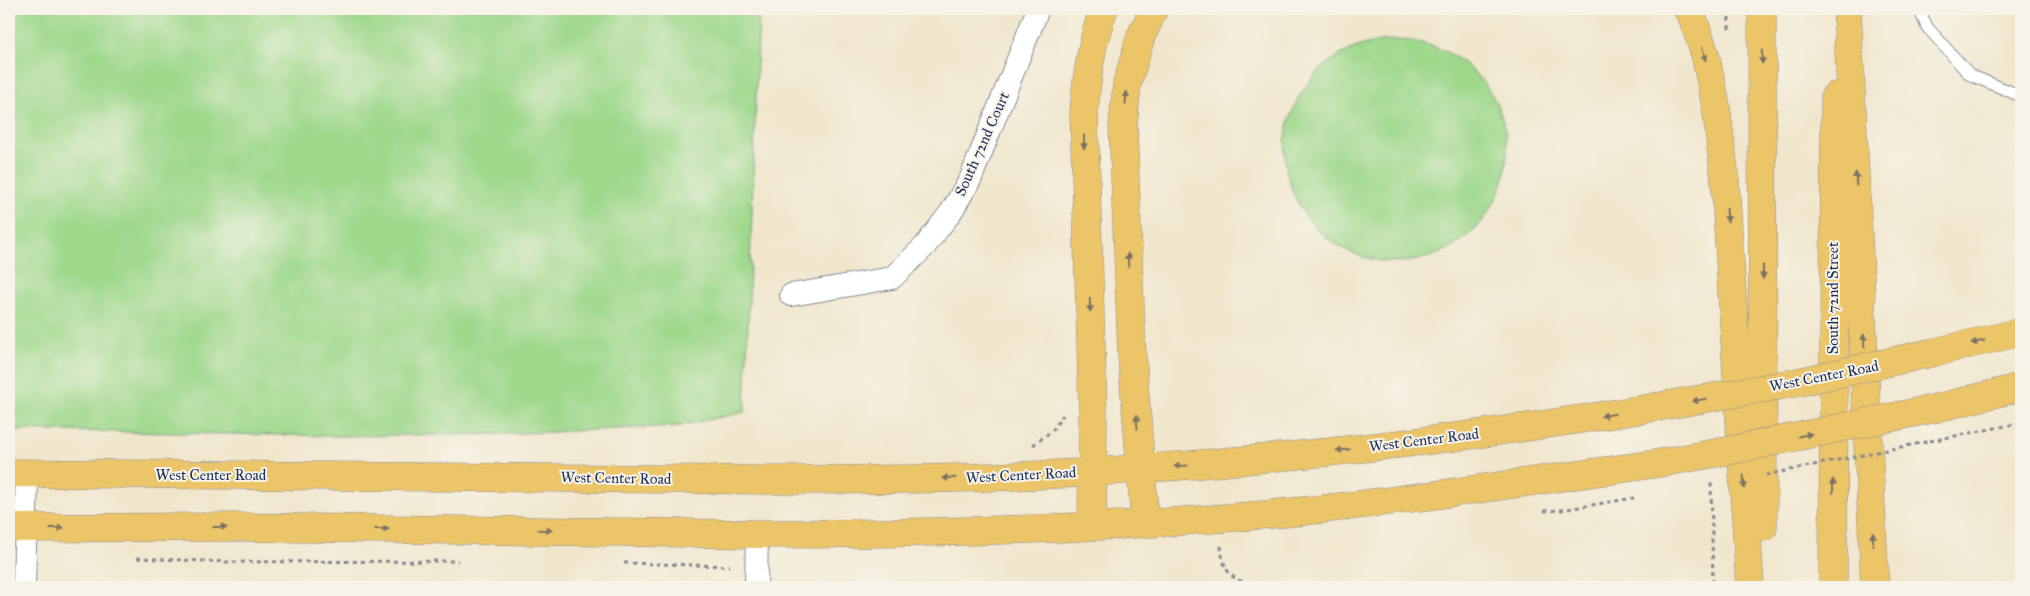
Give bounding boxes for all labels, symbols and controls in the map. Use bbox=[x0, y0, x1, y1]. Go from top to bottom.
one-way arrow bbox=[1700, 47, 1708, 62]
one-way arrow bbox=[1759, 50, 1767, 66]
street label: South 72nd Court bbox=[951, 88, 1013, 199]
one-way arrow bbox=[1122, 89, 1130, 105]
one-way arrow bbox=[1081, 135, 1089, 151]
one-way arrow bbox=[1851, 171, 1859, 187]
one-way arrow bbox=[1724, 207, 1732, 223]
street label: South 72nd Street bbox=[1824, 241, 1842, 354]
one-way arrow bbox=[1124, 252, 1132, 268]
one-way arrow bbox=[1759, 265, 1767, 281]
one-way arrow bbox=[1086, 297, 1094, 313]
one-way arrow bbox=[1859, 333, 1867, 349]
one-way arrow bbox=[1971, 338, 1986, 346]
street label: West Center Road bbox=[1768, 357, 1881, 395]
one-way arrow bbox=[1691, 397, 1707, 405]
one-way arrow bbox=[1600, 412, 1616, 420]
one-way arrow bbox=[1132, 414, 1140, 430]
street label: West Center Road bbox=[1368, 424, 1481, 456]
one-way arrow bbox=[1798, 431, 1814, 439]
one-way arrow bbox=[1335, 446, 1351, 454]
one-way arrow bbox=[1173, 462, 1189, 470]
street label: West Center Road bbox=[965, 463, 1077, 487]
street label: West Center Road bbox=[156, 466, 267, 484]
street label: West Center Road bbox=[560, 468, 672, 488]
one-way arrow bbox=[941, 474, 957, 482]
one-way arrow bbox=[1740, 474, 1748, 490]
one-way arrow bbox=[1829, 478, 1837, 494]
one-way arrow bbox=[212, 523, 228, 531]
one-way arrow bbox=[50, 524, 66, 532]
one-way arrow bbox=[375, 525, 391, 533]
one-way arrow bbox=[537, 526, 553, 534]
one-way arrow bbox=[1869, 530, 1877, 546]

